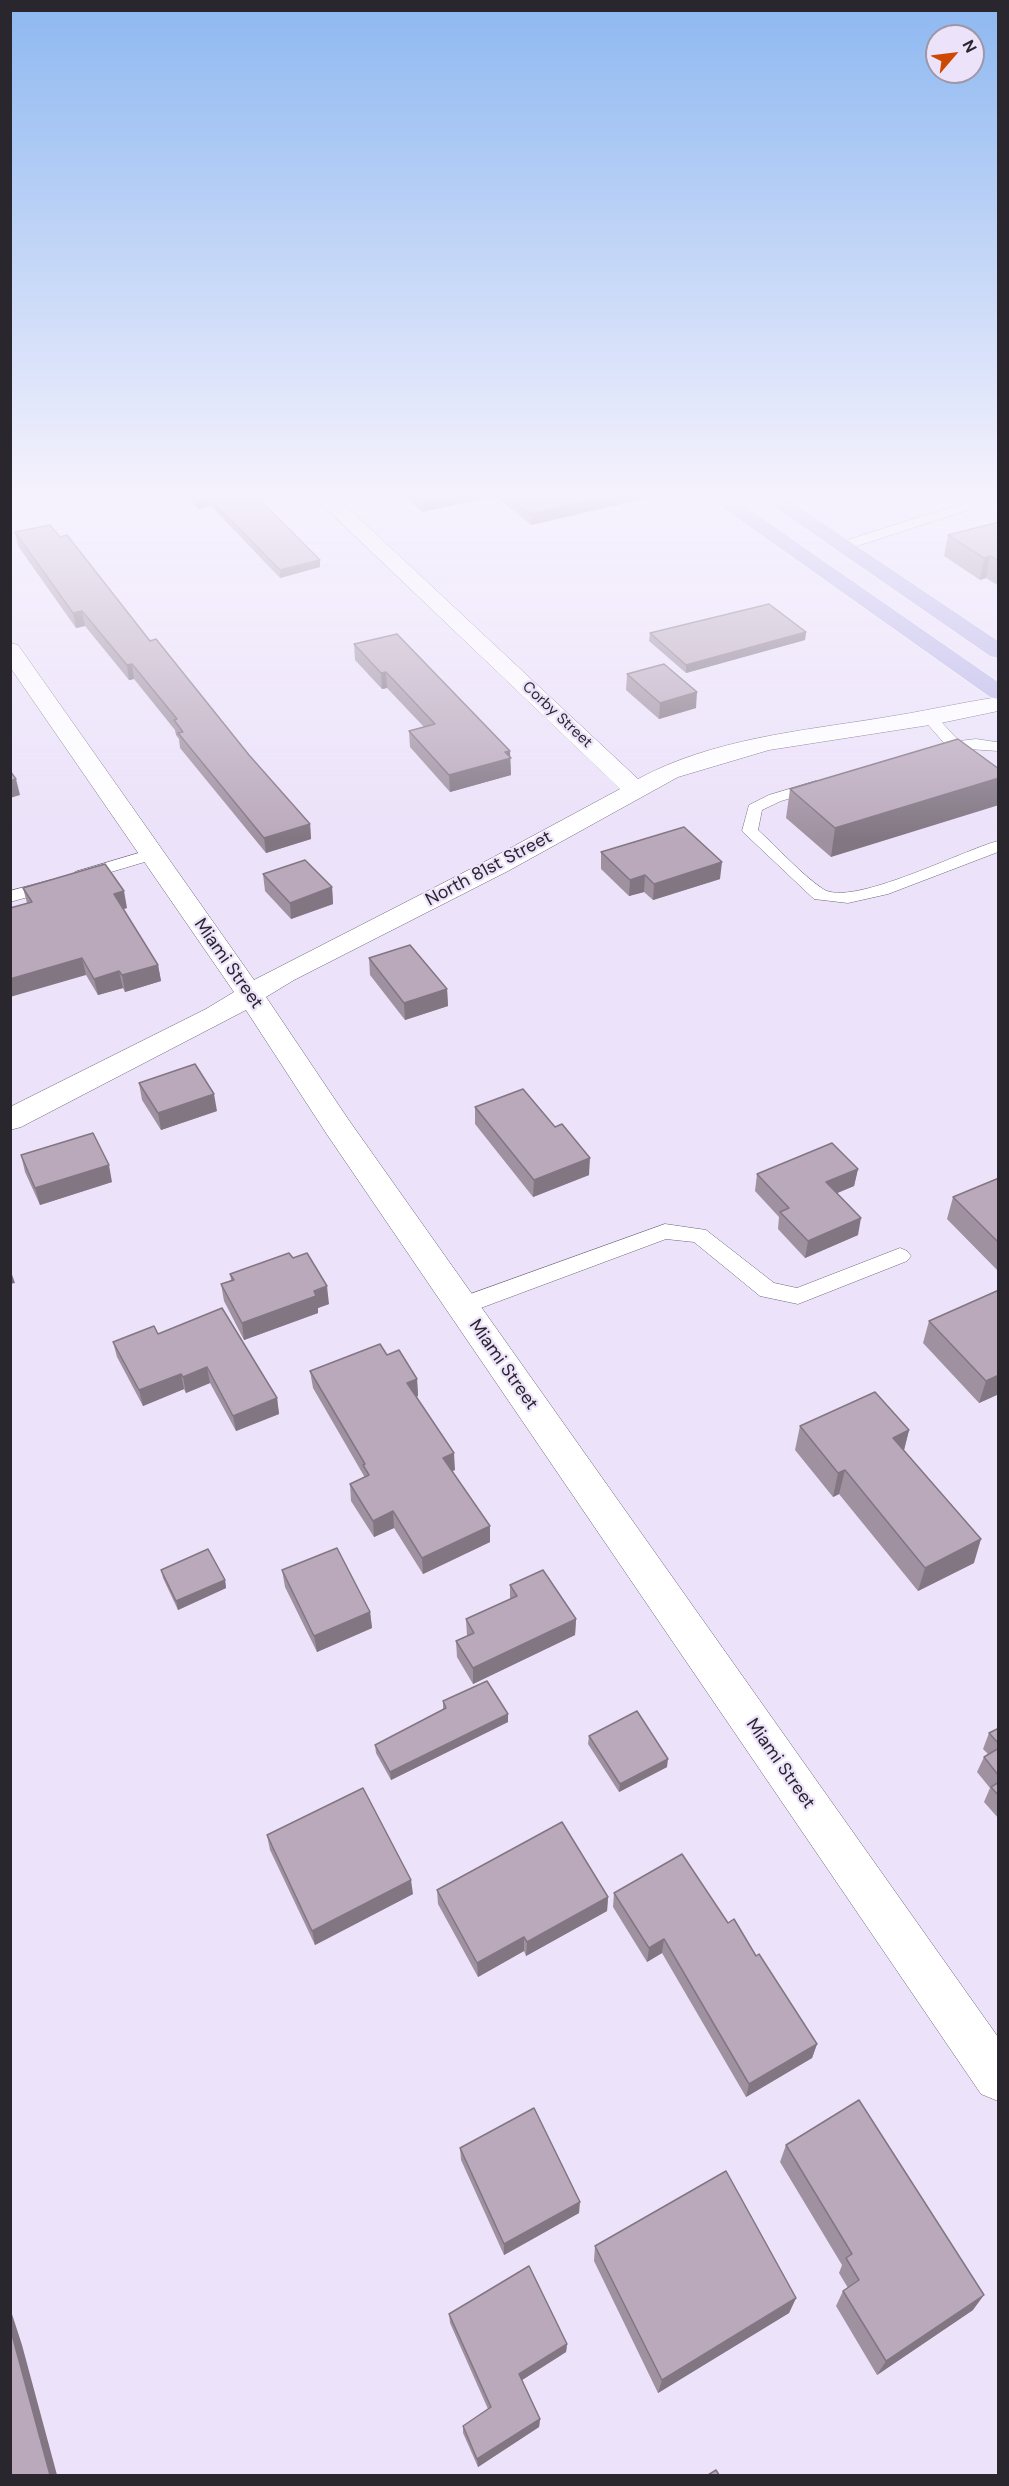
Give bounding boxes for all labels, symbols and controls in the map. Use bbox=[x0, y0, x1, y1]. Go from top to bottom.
north arrow bbox=[925, 24, 985, 84]
text: N bbox=[958, 36, 982, 56]
street label: Corby Street bbox=[518, 678, 596, 752]
street label: North 81st Street bbox=[422, 827, 556, 911]
street label: Miami Street bbox=[189, 915, 267, 1013]
street label: Miami Street bbox=[464, 1316, 542, 1414]
street label: Miami Street bbox=[741, 1715, 819, 1813]

